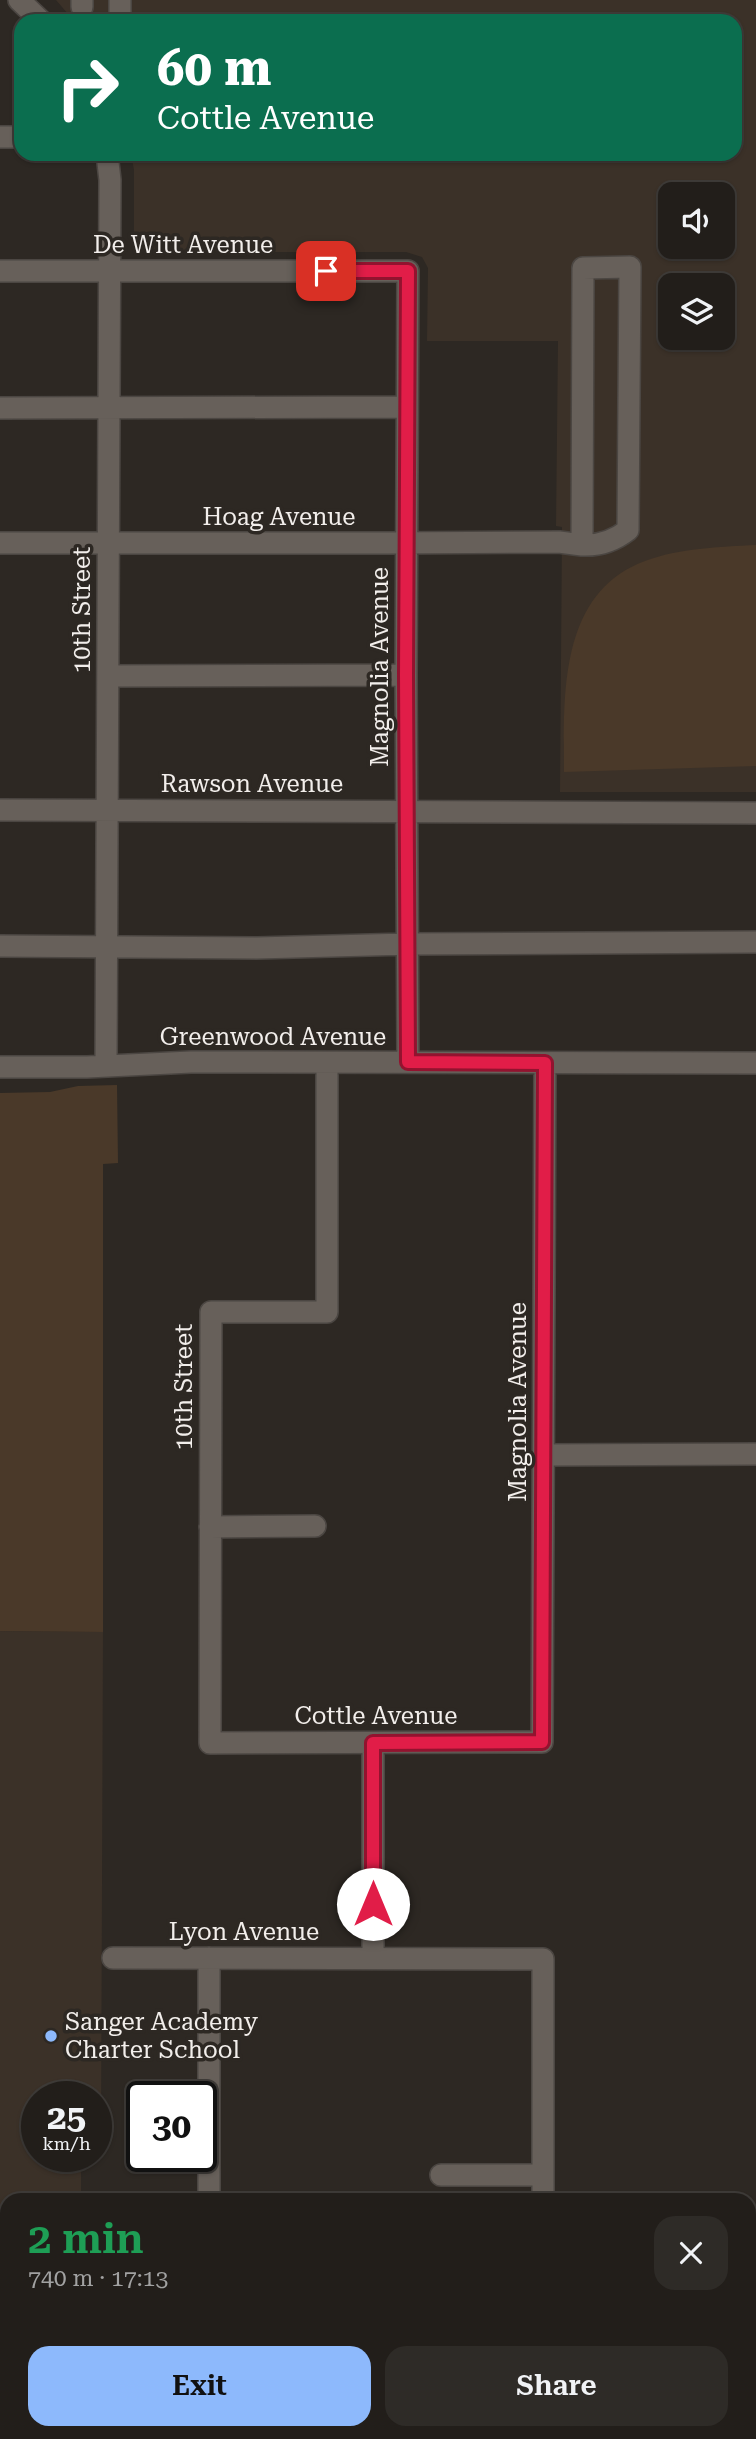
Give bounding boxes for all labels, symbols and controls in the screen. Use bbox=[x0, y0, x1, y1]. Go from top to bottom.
text: 60 m bbox=[157, 40, 272, 97]
icon: right bbox=[42, 42, 133, 133]
text: Cottle Avenue bbox=[157, 99, 374, 137]
map controls bbox=[658, 182, 735, 350]
button: sound bbox=[658, 182, 735, 259]
street label: De Witt Avenue bbox=[93, 231, 273, 259]
pin bbox=[296, 241, 356, 301]
icon: arrive bbox=[307, 252, 345, 290]
button: layers bbox=[658, 273, 735, 350]
street label: Hoag Avenue bbox=[203, 503, 356, 531]
street label: 10th Street bbox=[68, 547, 96, 673]
street label: Magnolia Avenue bbox=[366, 567, 394, 767]
street label: Rawson Avenue bbox=[161, 770, 343, 798]
street label: Greenwood Avenue bbox=[160, 1023, 386, 1051]
street label: Magnolia Avenue bbox=[504, 1302, 532, 1502]
street label: 10th Street bbox=[170, 1324, 198, 1450]
street label: Cottle Avenue bbox=[295, 1702, 457, 1730]
position arrow bbox=[336, 1867, 410, 1941]
street label: Lyon Avenue bbox=[169, 1918, 319, 1946]
place label: Sanger Academy Charter School bbox=[65, 2008, 259, 2064]
marker: Sanger Academy Charter School bbox=[43, 2028, 59, 2044]
speed limit sign: 30 bbox=[126, 2081, 217, 2172]
text: 25 bbox=[47, 2097, 86, 2138]
text: km/h bbox=[42, 2133, 91, 2154]
text: 2 min bbox=[28, 2214, 144, 2263]
button: close bbox=[654, 2216, 728, 2290]
text: 740 m · 17:13 bbox=[28, 2265, 168, 2292]
button: Exit bbox=[28, 2346, 371, 2426]
button: Share bbox=[385, 2346, 728, 2426]

